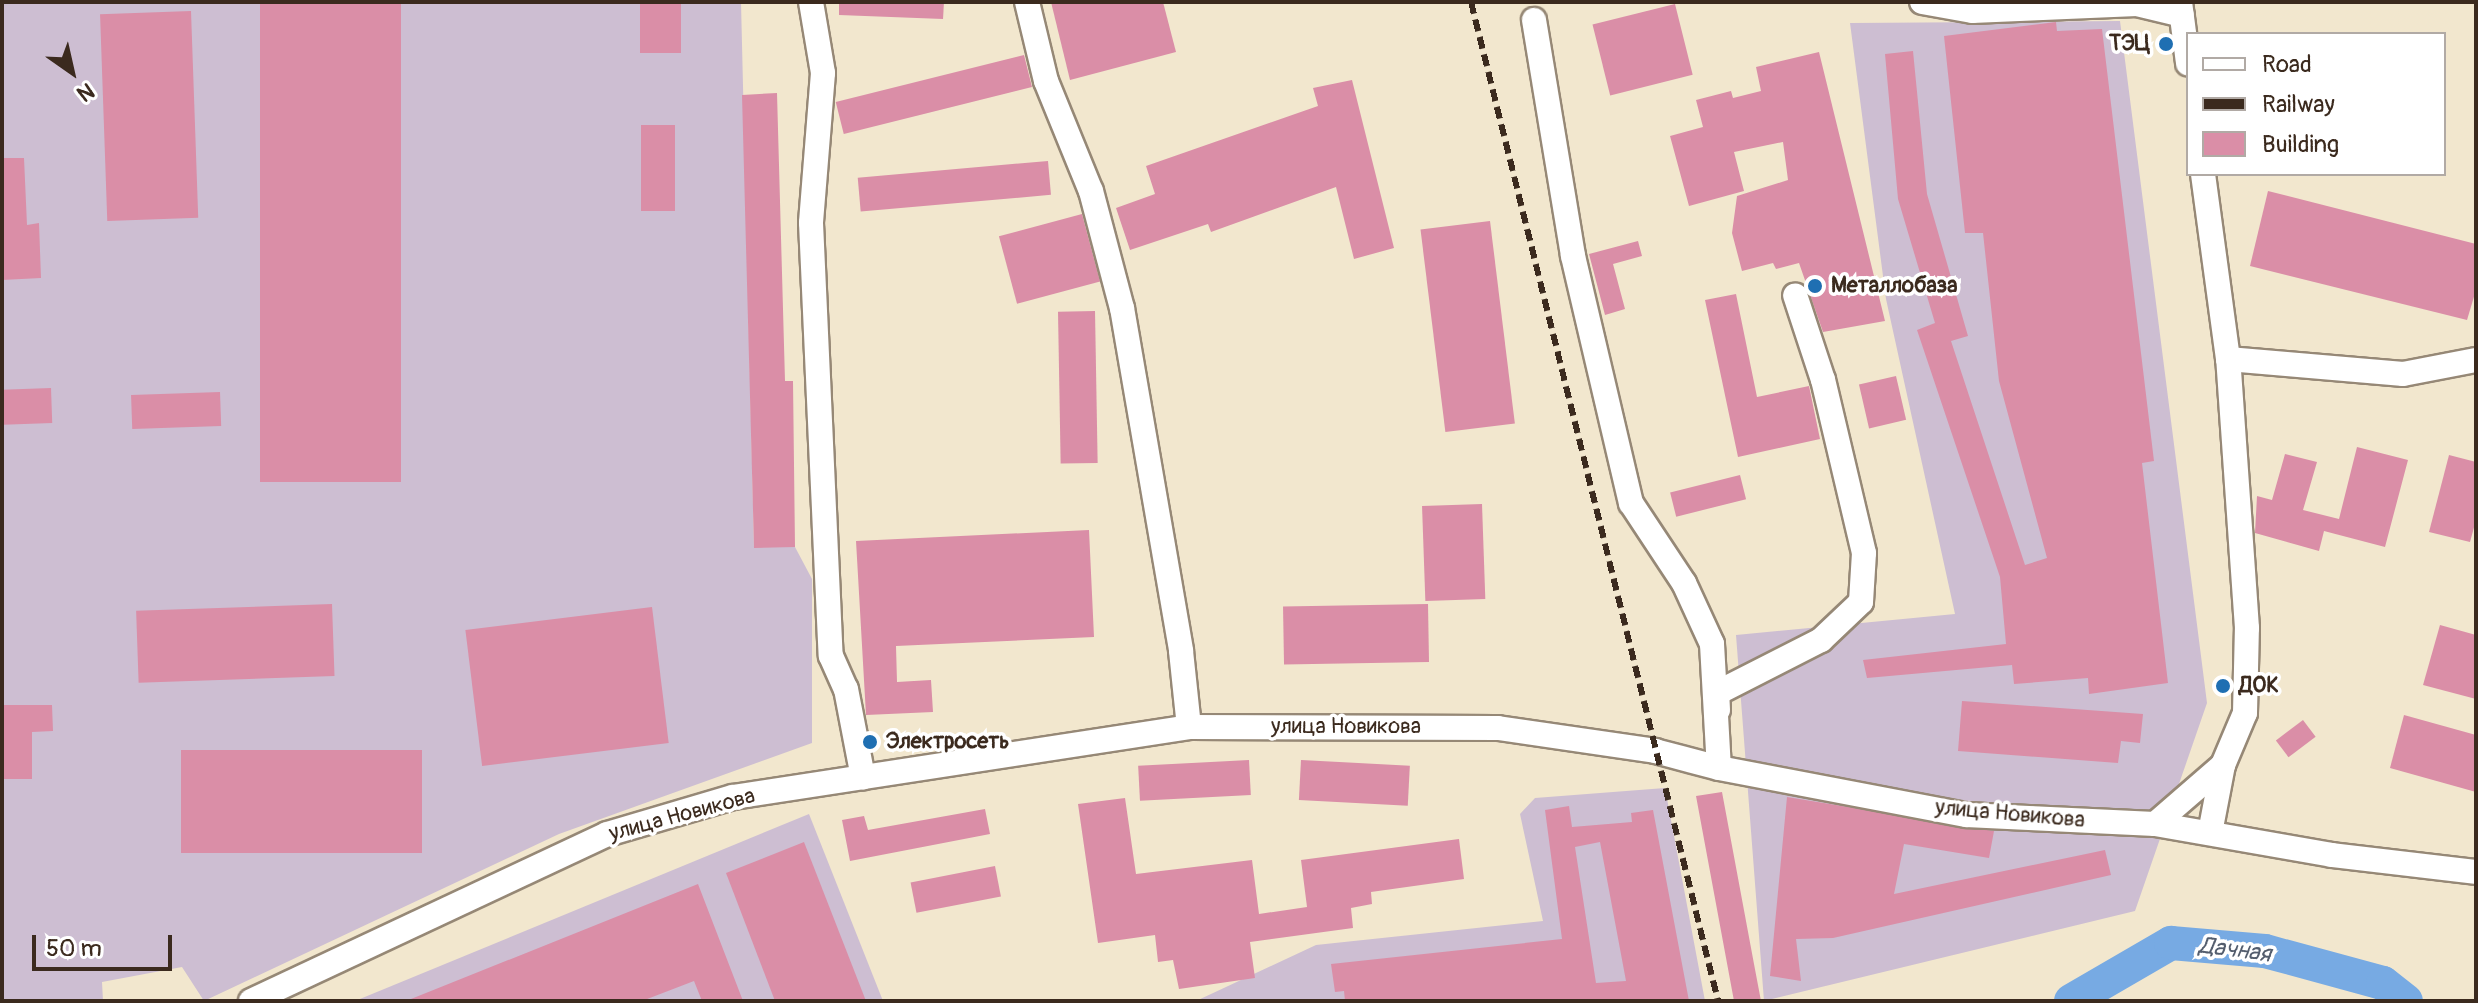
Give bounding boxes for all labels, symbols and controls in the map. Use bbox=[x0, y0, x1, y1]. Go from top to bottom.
place label: ТЭЦ bbox=[2109, 31, 2150, 57]
north arrow bbox=[32, 32, 112, 112]
legend bbox=[2186, 32, 2446, 176]
marker: ТЭЦ bbox=[2157, 35, 2175, 53]
text: Road bbox=[2262, 50, 2312, 79]
text: N bbox=[71, 76, 99, 108]
text: Railway bbox=[2262, 90, 2335, 119]
text: Building bbox=[2262, 130, 2339, 159]
place label: Металлобаза bbox=[1831, 273, 1958, 299]
marker: Металлобаза bbox=[1806, 277, 1824, 295]
place label: ДОК bbox=[2239, 673, 2279, 699]
marker: ДОК bbox=[2214, 677, 2232, 695]
street label: улица Новикова bbox=[1271, 714, 1421, 740]
place label: Электросеть bbox=[886, 729, 1009, 755]
marker: Электросеть bbox=[861, 733, 879, 751]
street label: улица Новикова bbox=[606, 783, 758, 847]
street label: улица Новикова bbox=[1934, 794, 2086, 834]
scale bar bbox=[36, 919, 176, 969]
water label: Дачная bbox=[2197, 931, 2273, 969]
text: 50 m bbox=[46, 934, 102, 963]

